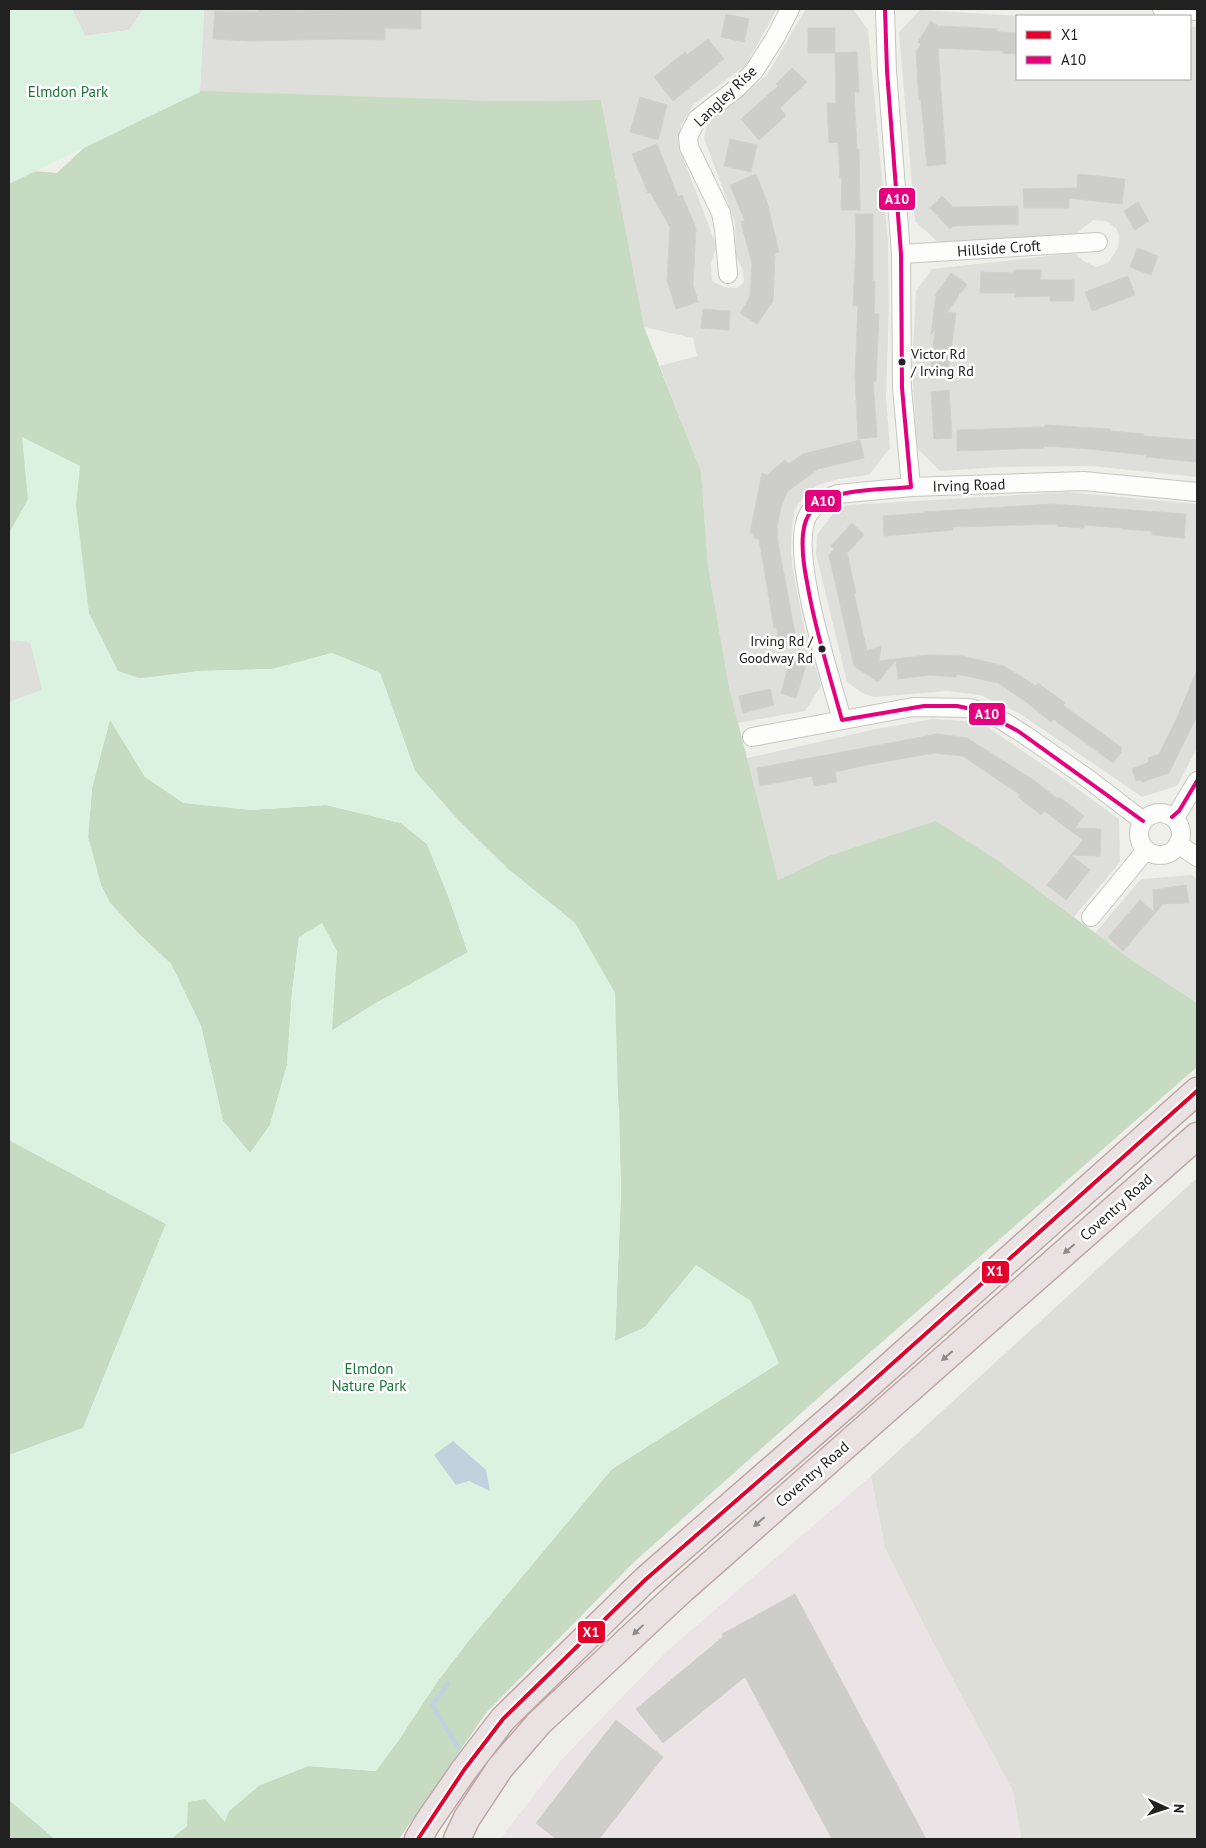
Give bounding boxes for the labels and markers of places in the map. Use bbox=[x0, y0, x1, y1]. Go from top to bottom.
place label: Victor Rd / Irving Rd bbox=[910, 345, 974, 380]
marker: Victor Rd / Irving Rd bbox=[897, 357, 907, 367]
place label: Irving Rd / Goodway Rd bbox=[739, 632, 814, 667]
marker: Irving Rd / Goodway Rd bbox=[817, 644, 827, 654]

